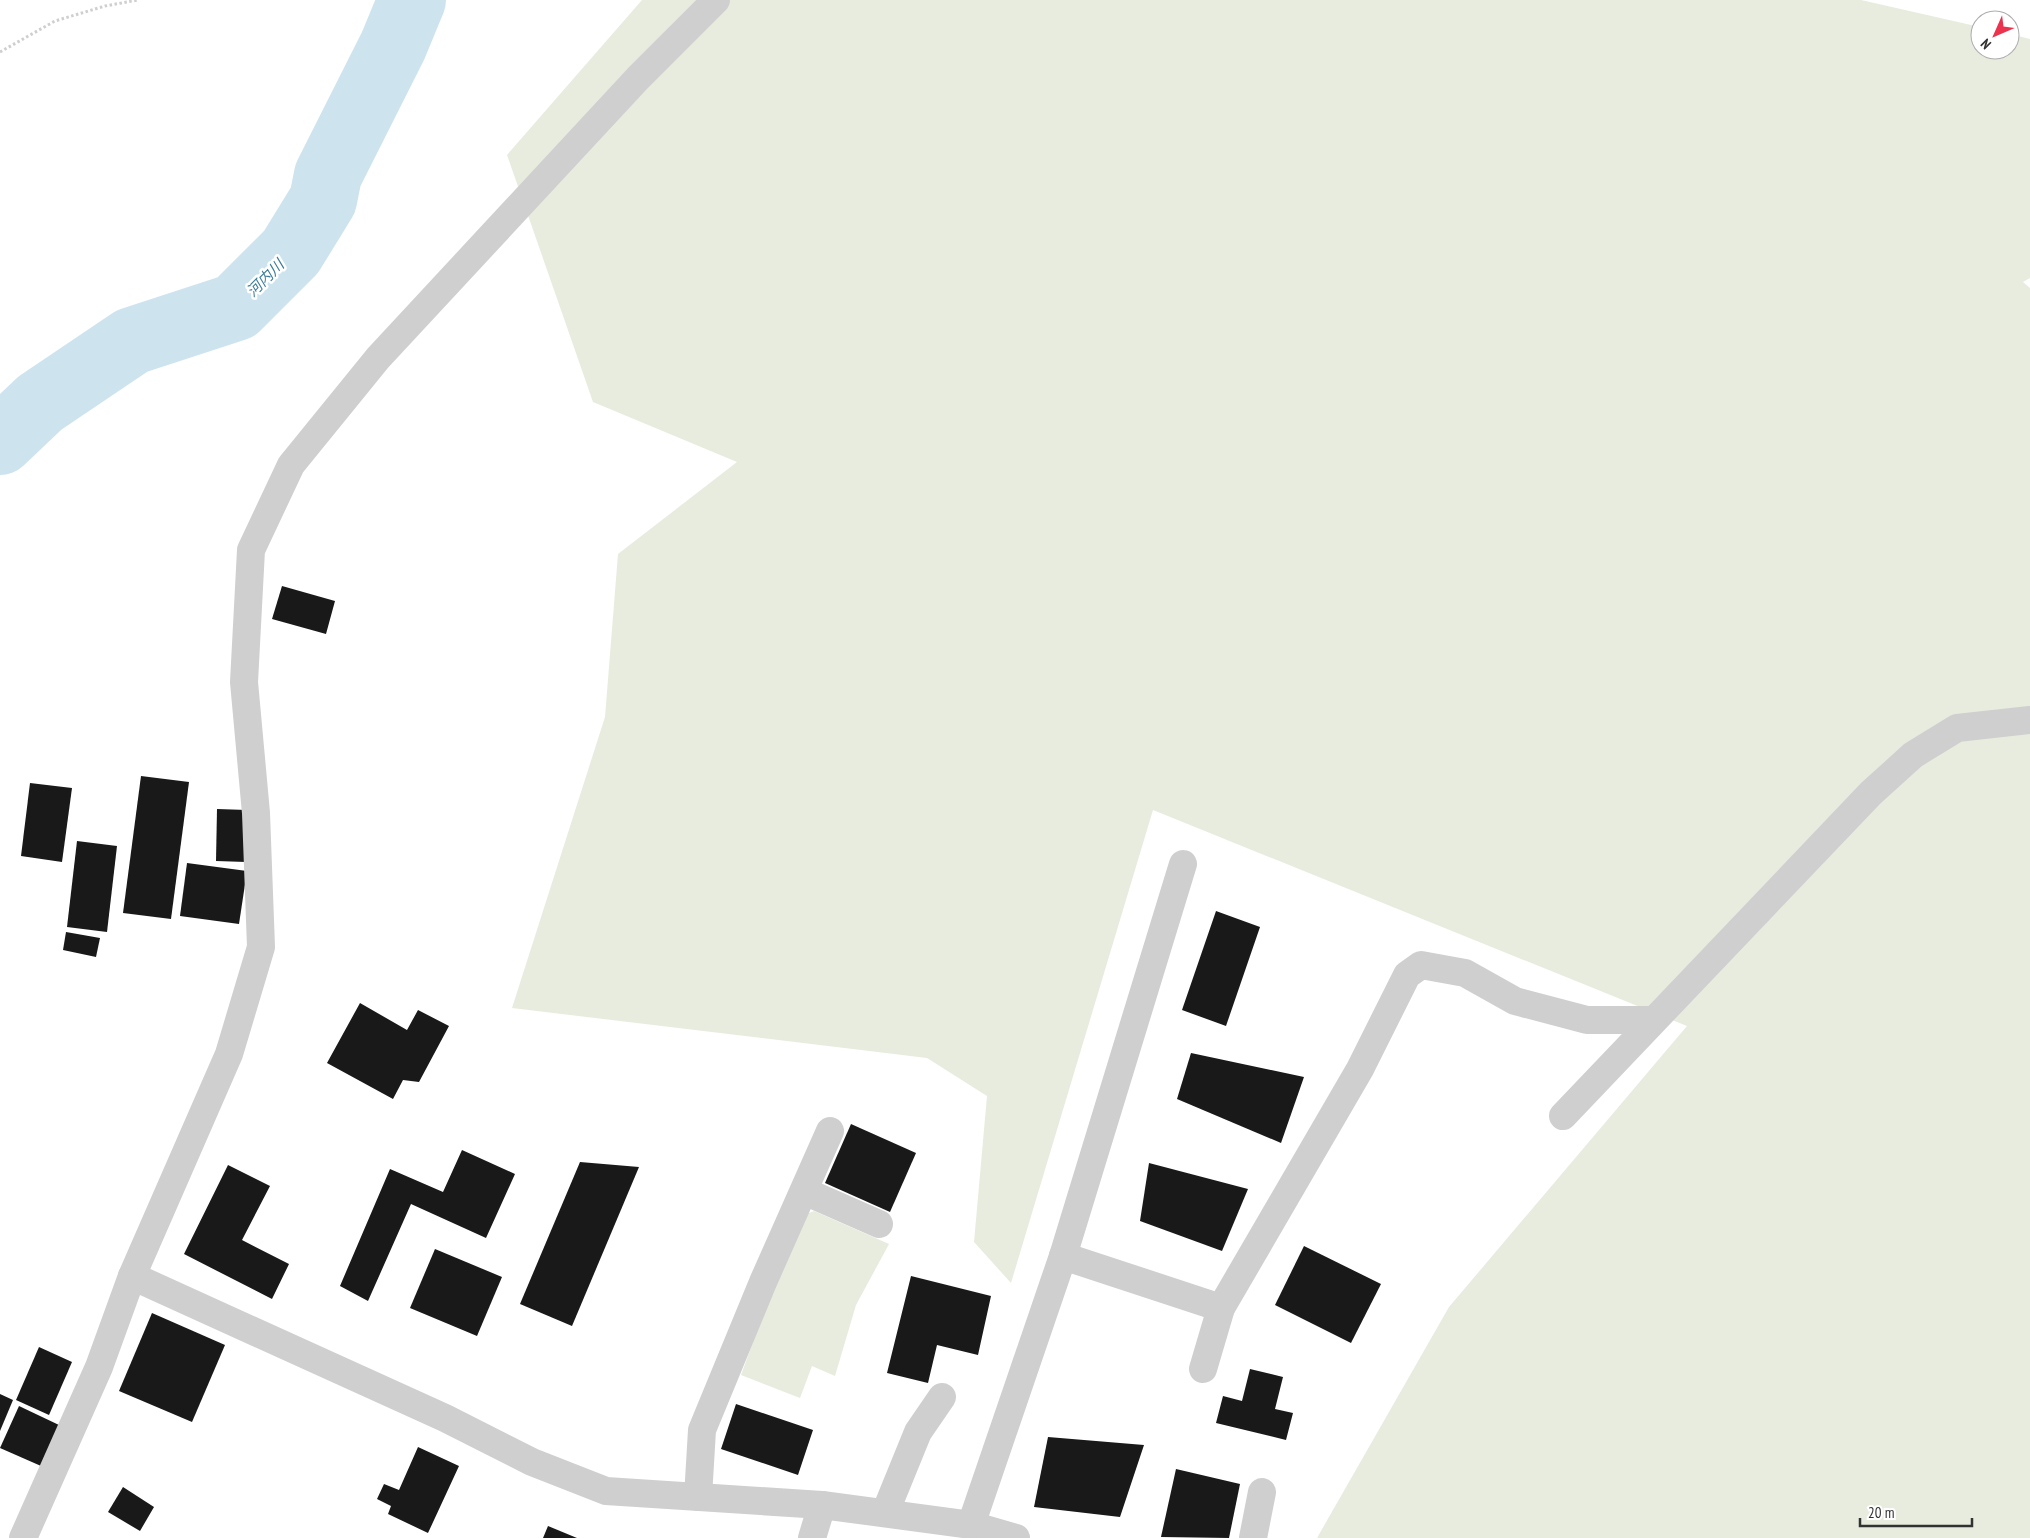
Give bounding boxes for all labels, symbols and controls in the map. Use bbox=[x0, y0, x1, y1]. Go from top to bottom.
north arrow bbox=[1970, 10, 2020, 60]
text: N bbox=[1977, 35, 1995, 53]
water label: 河内川 bbox=[242, 254, 289, 301]
scale bar bbox=[1860, 1496, 1972, 1528]
text: 20 m bbox=[1868, 1503, 1894, 1522]

